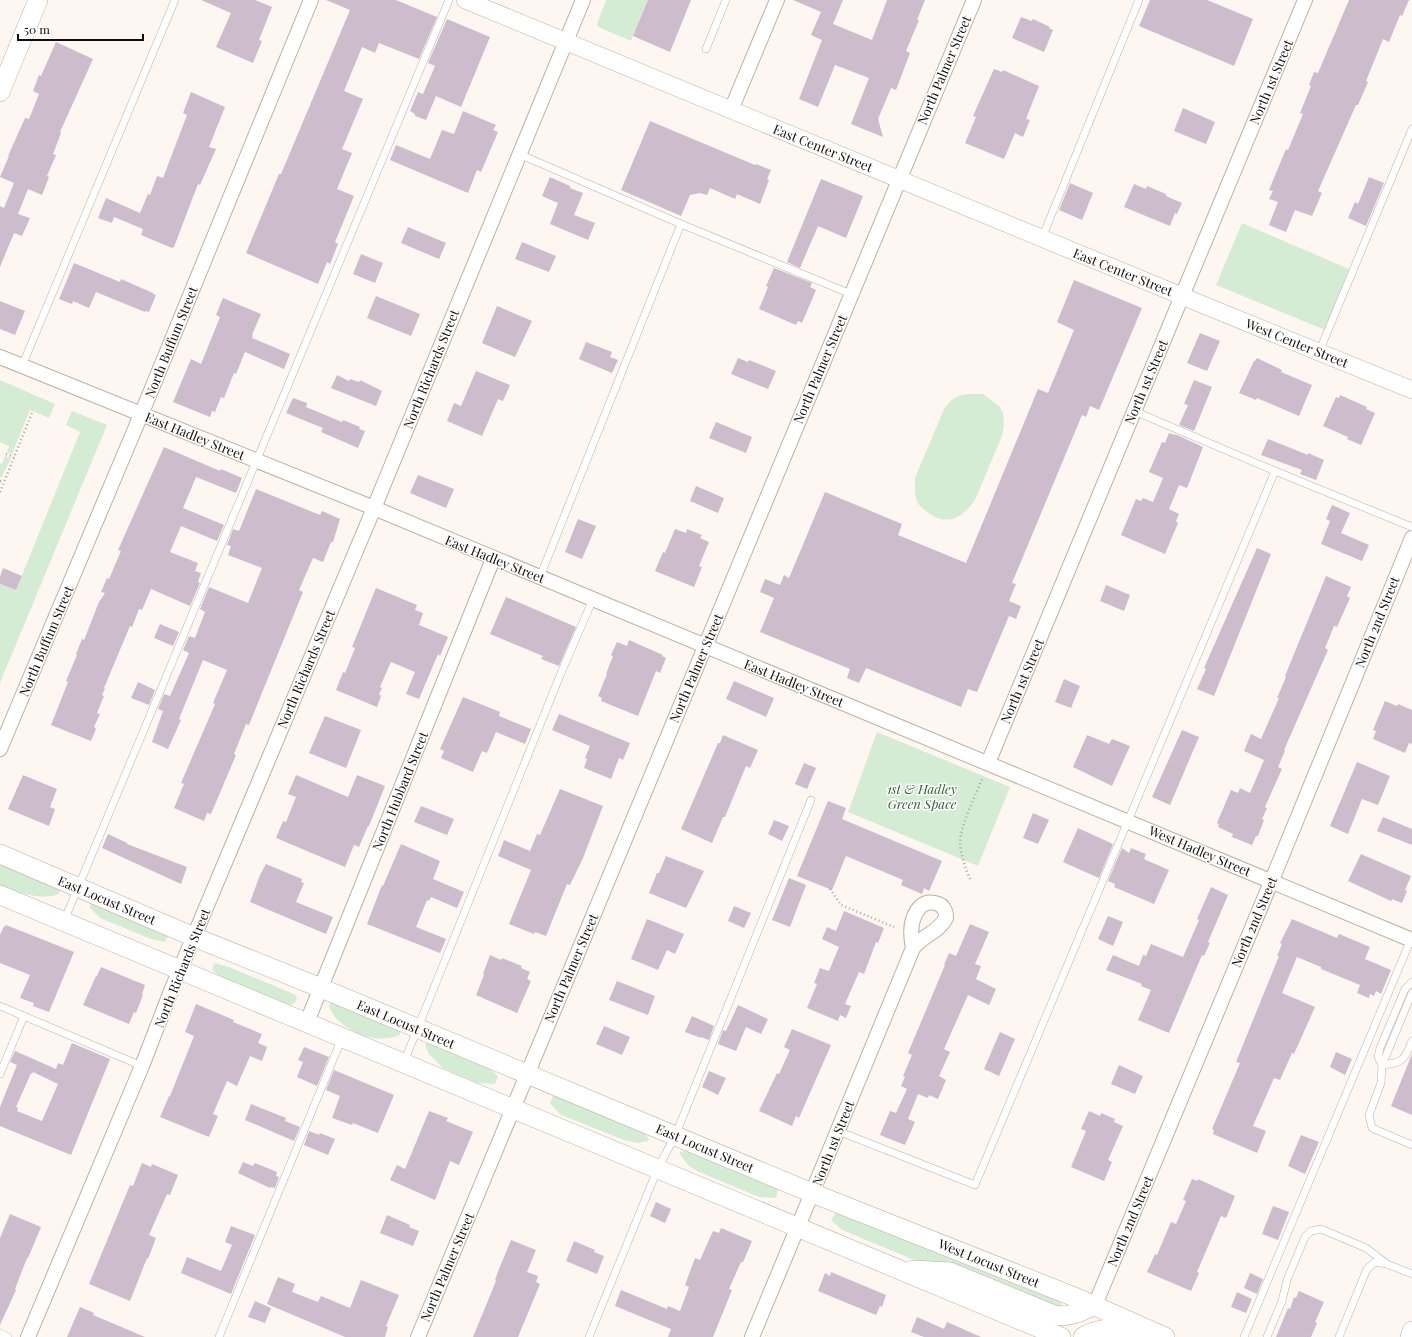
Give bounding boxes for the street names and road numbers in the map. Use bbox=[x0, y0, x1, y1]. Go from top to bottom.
street label: North Palmer Street bbox=[913, 12, 974, 127]
street label: North 1st Street bbox=[1245, 36, 1296, 127]
street label: East Center Street bbox=[771, 120, 876, 175]
street label: East Center Street bbox=[1071, 244, 1176, 299]
street label: North Buffum Street bbox=[140, 283, 201, 400]
street label: North Richards Street bbox=[399, 306, 462, 431]
street label: North Palmer Street bbox=[789, 311, 850, 426]
street label: West Center Street bbox=[1243, 314, 1351, 371]
street label: North 1st Street bbox=[1120, 336, 1171, 427]
street label: East Hadley Street bbox=[143, 408, 248, 463]
street label: East Hadley Street bbox=[443, 531, 548, 586]
street label: North 2nd Street bbox=[1350, 573, 1403, 670]
street label: North Buffum Street bbox=[15, 582, 77, 699]
street label: North Richards Street bbox=[273, 607, 338, 731]
street label: North Palmer Street bbox=[665, 610, 726, 725]
street label: North 1st Street bbox=[996, 635, 1047, 726]
street label: East Hadley Street bbox=[742, 655, 847, 710]
street label: North Hubbard Street bbox=[368, 728, 431, 853]
street label: West Hadley Street bbox=[1146, 821, 1254, 880]
street label: East Locust Street bbox=[56, 871, 159, 928]
street label: North 2nd Street bbox=[1227, 873, 1280, 970]
street label: North Richards Street bbox=[150, 905, 213, 1030]
street label: North Palmer Street bbox=[540, 910, 601, 1025]
street label: East Locust Street bbox=[355, 995, 458, 1052]
street label: North 1st Street bbox=[808, 1097, 858, 1188]
street label: East Locust Street bbox=[654, 1119, 757, 1176]
street label: North 2nd Street bbox=[1103, 1172, 1156, 1269]
street label: North Palmer Street bbox=[416, 1209, 477, 1324]
street label: West Locust Street bbox=[935, 1234, 1043, 1291]

